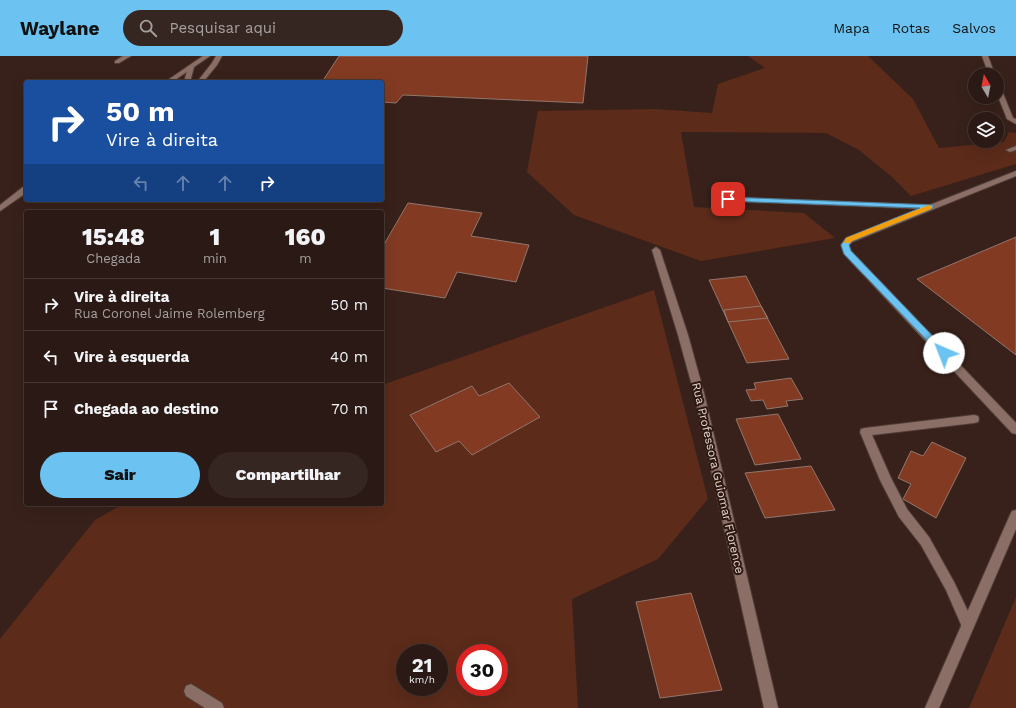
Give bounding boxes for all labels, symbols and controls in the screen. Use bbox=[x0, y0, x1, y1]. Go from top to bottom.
search box bbox=[123, 10, 403, 46]
text: Waylane bbox=[20, 17, 99, 40]
icon: search bbox=[137, 17, 159, 39]
text: Pesquisar aqui bbox=[169, 19, 276, 37]
text: Mapa bbox=[833, 20, 870, 36]
text: Rotas bbox=[892, 20, 930, 36]
text: Salvos bbox=[952, 20, 996, 36]
north arrow bbox=[968, 68, 1004, 104]
map controls bbox=[968, 68, 1004, 148]
text: 50 m bbox=[106, 95, 175, 128]
icon: right bbox=[40, 96, 92, 148]
button: layers bbox=[968, 112, 1004, 148]
text: Vire à direita bbox=[106, 129, 218, 150]
icon: left bbox=[130, 172, 152, 194]
icon: ahead bbox=[172, 172, 194, 194]
icon: ahead bbox=[214, 172, 236, 194]
icon: right bbox=[256, 172, 278, 194]
pin bbox=[711, 182, 745, 216]
icon: arrive bbox=[717, 188, 739, 210]
text: 15:48 bbox=[82, 223, 145, 251]
text: 1 bbox=[210, 223, 220, 251]
text: 160 bbox=[285, 223, 326, 251]
text: Chegada bbox=[86, 251, 141, 266]
text: min bbox=[203, 251, 227, 266]
text: m bbox=[299, 251, 312, 266]
text: Vire à direita bbox=[74, 288, 169, 306]
icon: right bbox=[40, 294, 62, 316]
text: 50 m bbox=[331, 296, 368, 314]
text: Rua Coronel Jaime Rolemberg bbox=[74, 306, 265, 321]
position arrow bbox=[923, 332, 965, 374]
icon: left bbox=[40, 346, 62, 368]
text: Vire à esquerda bbox=[74, 348, 189, 366]
text: 40 m bbox=[330, 348, 368, 366]
street label: Rua Professora Guiomar Florence bbox=[689, 381, 747, 575]
icon: arrive bbox=[40, 398, 62, 420]
text: Chegada ao destino bbox=[74, 400, 219, 418]
text: 70 m bbox=[331, 400, 368, 418]
button: Sair bbox=[40, 452, 200, 498]
button: Compartilhar bbox=[208, 452, 368, 498]
speed limit sign: 30 bbox=[456, 644, 508, 696]
text: 21 bbox=[412, 653, 432, 677]
text: km/h bbox=[409, 674, 435, 685]

